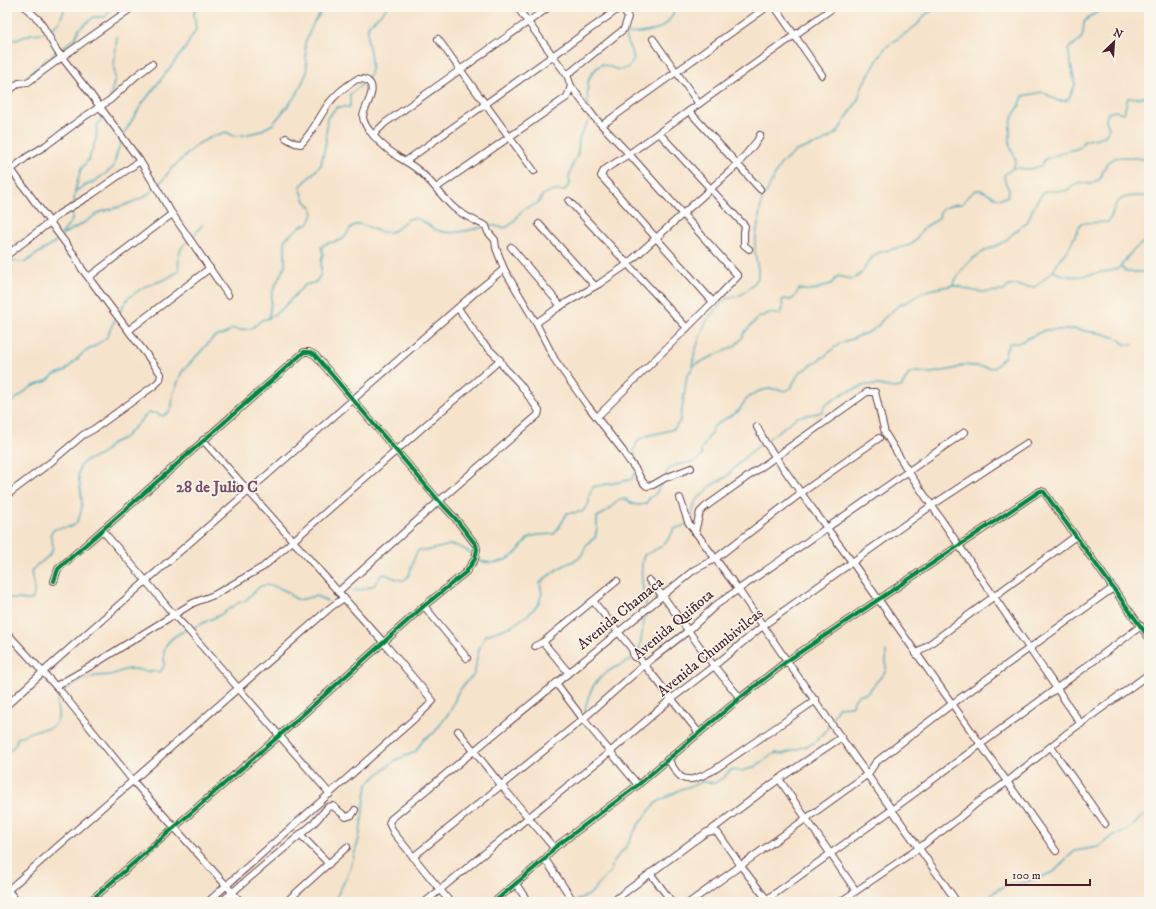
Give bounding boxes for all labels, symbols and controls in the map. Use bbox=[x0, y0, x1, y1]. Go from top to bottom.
north arrow bbox=[1094, 22, 1134, 62]
text: N bbox=[1111, 26, 1125, 42]
district label: 28 de Julio C bbox=[176, 477, 258, 497]
street label: Avenida Chamaca bbox=[573, 572, 668, 654]
street label: Avenida Quiñota bbox=[629, 585, 718, 664]
street label: Avenida Chumbivilcas bbox=[654, 604, 767, 701]
scale bar bbox=[1006, 861, 1090, 887]
text: 100 m bbox=[1012, 868, 1041, 883]

